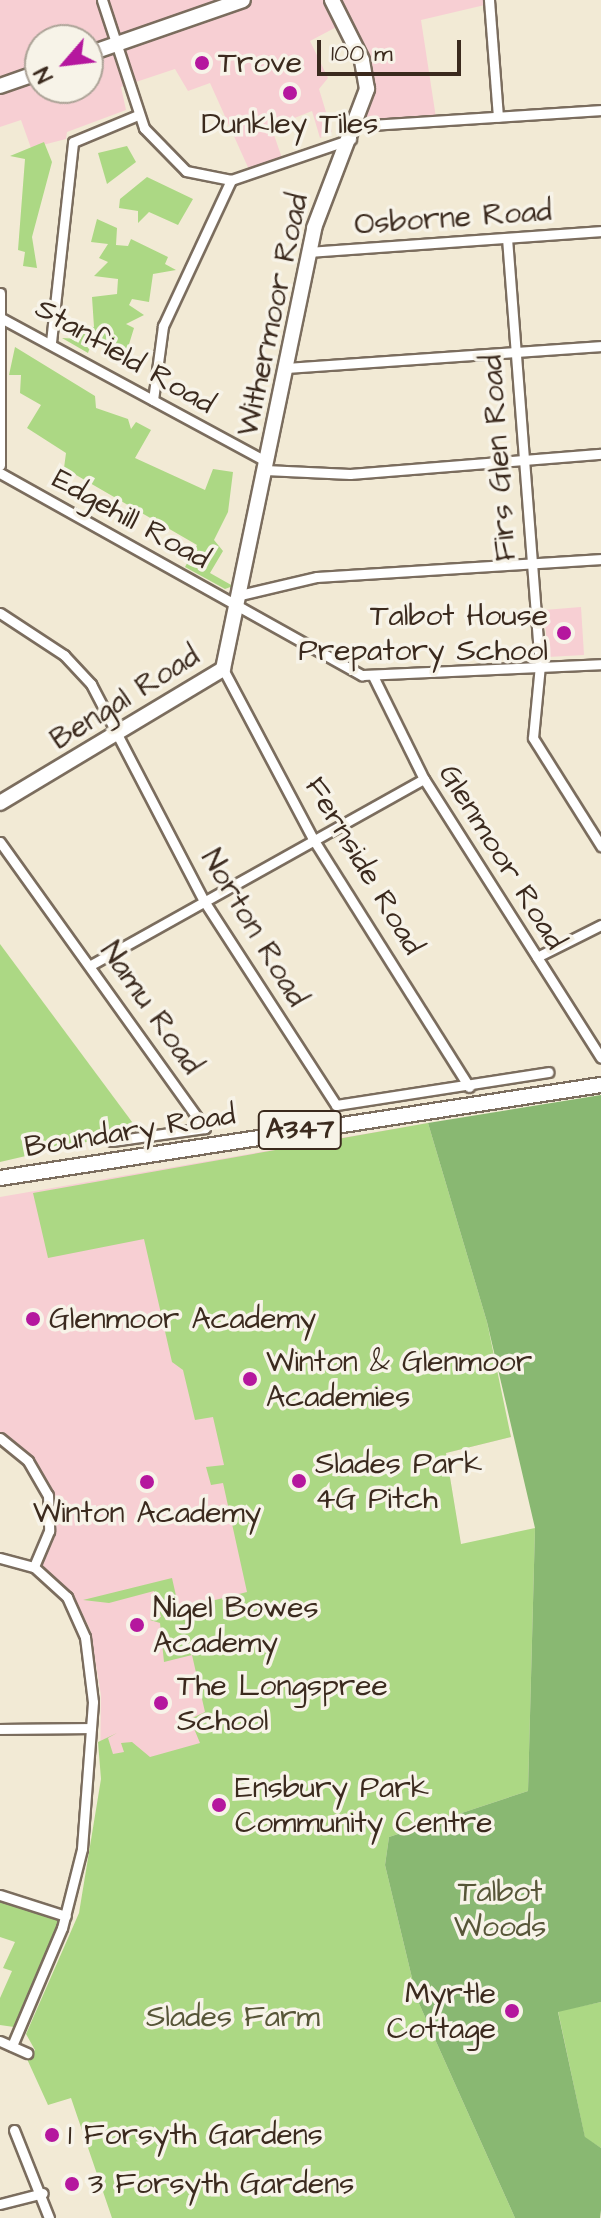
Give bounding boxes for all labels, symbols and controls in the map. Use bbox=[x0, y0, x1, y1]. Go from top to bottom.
north arrow bbox=[24, 24, 104, 104]
scale bar bbox=[321, 24, 465, 74]
text: 100 m bbox=[331, 37, 393, 71]
place label: Trove bbox=[218, 45, 302, 81]
marker: Trove bbox=[193, 54, 211, 72]
text: N bbox=[27, 61, 61, 88]
marker: Dunkley Tiles bbox=[281, 84, 299, 102]
place label: Dunkley Tiles bbox=[202, 106, 378, 142]
street label: Withermoor Road bbox=[230, 190, 316, 440]
street label: Osborne Road bbox=[353, 193, 553, 243]
street label: Stanfield Road bbox=[29, 290, 221, 422]
street label: Firs Glen Road bbox=[474, 354, 524, 562]
street label: Edgehill Road bbox=[46, 461, 216, 577]
place label: Talbot House Prepatory School bbox=[299, 598, 548, 668]
marker: Talbot House Prepatory School bbox=[555, 624, 573, 642]
street label: Bengal Road bbox=[44, 638, 206, 758]
street label: Glenmoor Road bbox=[431, 758, 573, 956]
street label: Fernside Road bbox=[297, 771, 431, 961]
street label: Norton Road bbox=[193, 843, 315, 1013]
street label: Namu Road bbox=[92, 935, 210, 1081]
street label: Boundary Road bbox=[22, 1097, 238, 1165]
road number: A347 bbox=[256, 1106, 344, 1154]
place label: Glenmoor Academy bbox=[49, 1301, 316, 1337]
marker: Glenmoor Academy bbox=[24, 1310, 42, 1328]
place label: Winton & Glenmoor Academies bbox=[266, 1344, 532, 1414]
marker: Winton & Glenmoor Academies bbox=[241, 1370, 259, 1388]
place label: Slades Park 4G Pitch bbox=[315, 1446, 482, 1516]
marker: Slades Park 4G Pitch bbox=[290, 1472, 308, 1490]
marker: Winton Academy bbox=[138, 1473, 156, 1491]
place label: Winton Academy bbox=[33, 1495, 261, 1531]
place label: Nigel Bowes Academy bbox=[153, 1590, 319, 1660]
marker: Nigel Bowes Academy bbox=[128, 1616, 146, 1634]
place label: The Longspree School bbox=[177, 1668, 388, 1738]
marker: The Longspree School bbox=[152, 1694, 170, 1712]
place label: Ensbury Park Community Centre bbox=[235, 1770, 493, 1840]
marker: Ensbury Park Community Centre bbox=[210, 1796, 228, 1814]
park label: Talbot Woods bbox=[454, 1874, 546, 1944]
place label: Myrtle Cottage bbox=[387, 1976, 496, 2046]
park label: Slades Farm bbox=[146, 1999, 320, 2035]
marker: Myrtle Cottage bbox=[503, 2002, 521, 2020]
place label: 1 Forsyth Gardens bbox=[68, 2117, 323, 2153]
marker: 1 Forsyth Gardens bbox=[43, 2126, 61, 2144]
place label: 3 Forsyth Gardens bbox=[88, 2166, 354, 2202]
marker: 3 Forsyth Gardens bbox=[63, 2175, 81, 2193]

